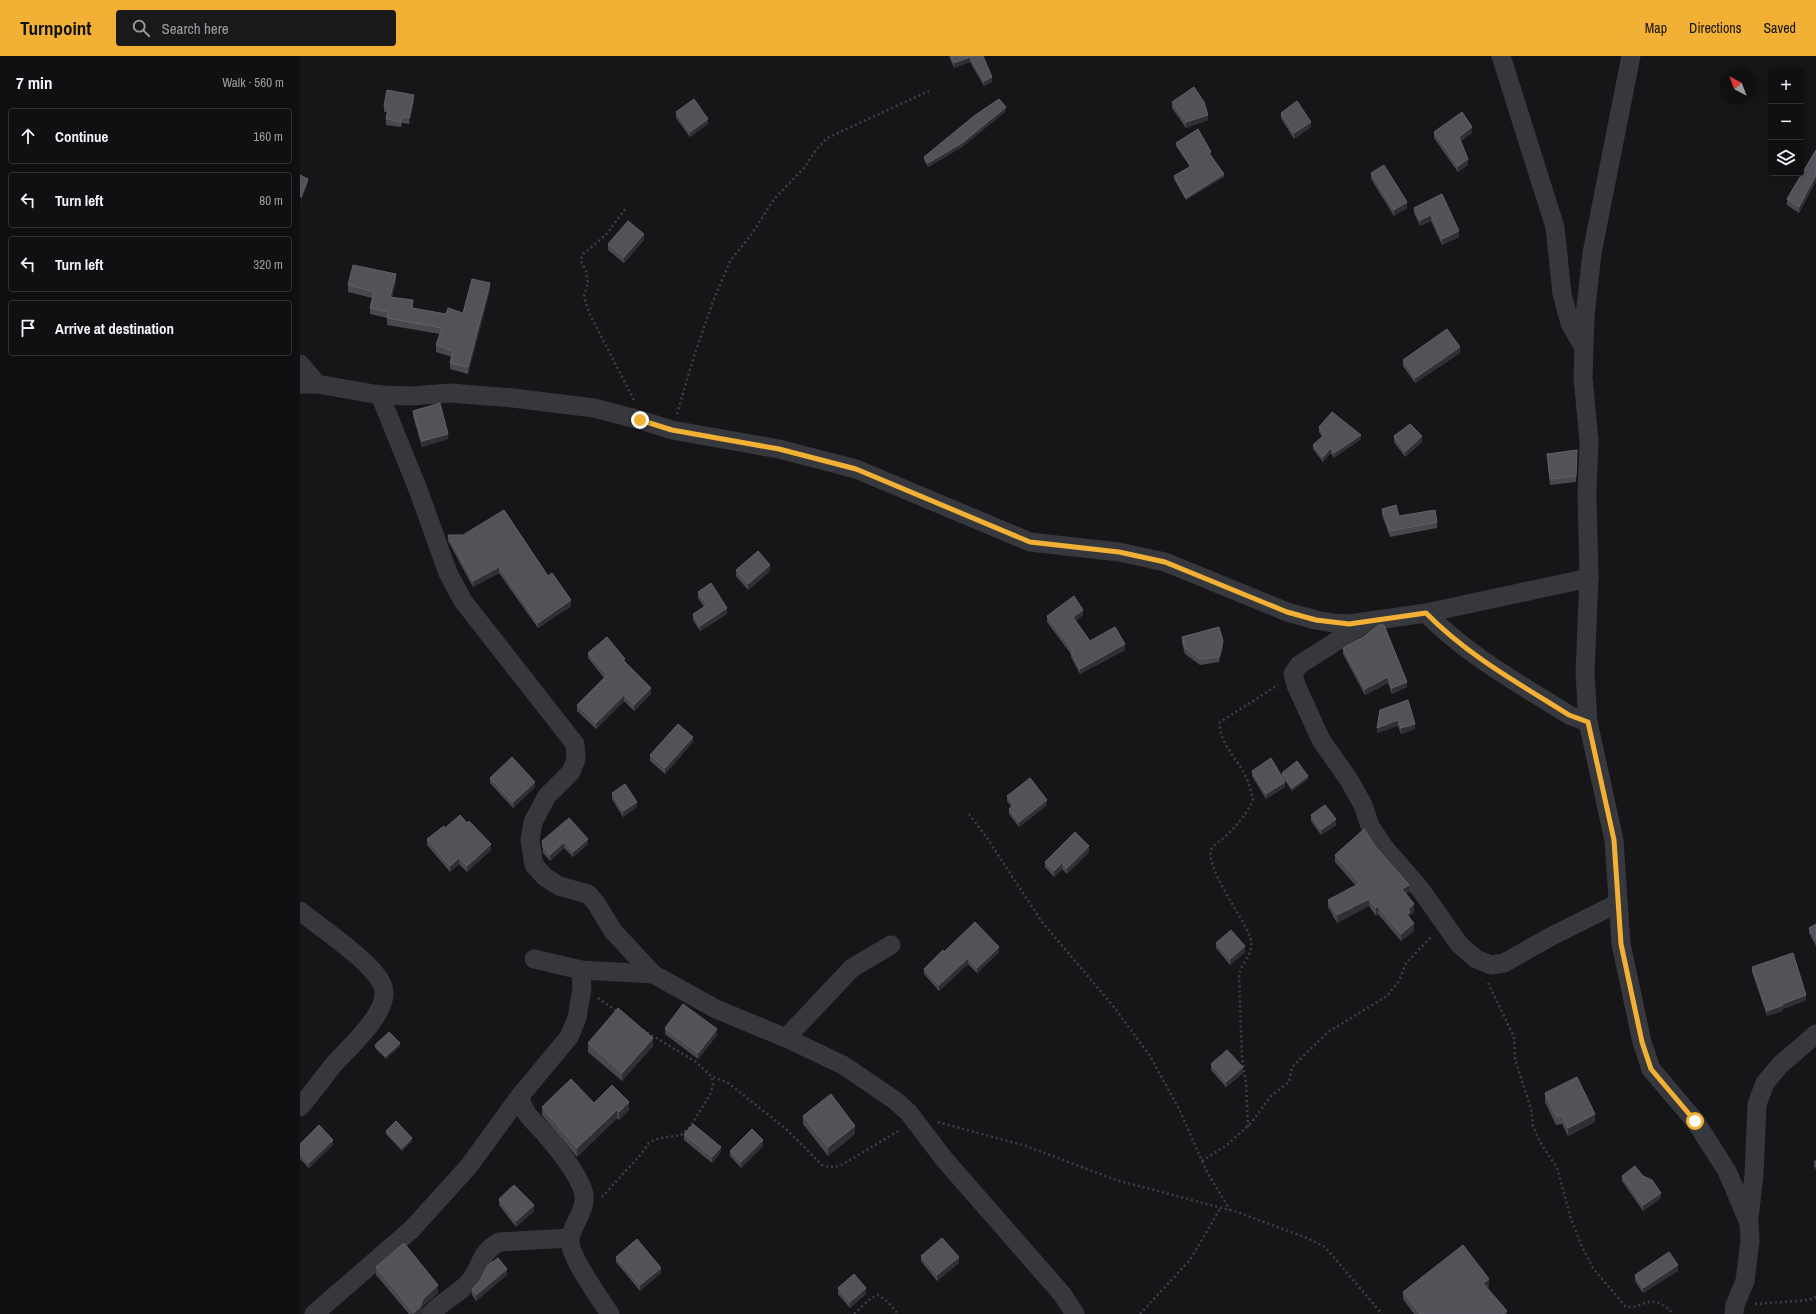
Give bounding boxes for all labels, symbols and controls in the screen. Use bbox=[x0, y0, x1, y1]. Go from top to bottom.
search box bbox=[116, 10, 396, 46]
text: Turnpoint bbox=[20, 15, 92, 41]
icon: search bbox=[130, 17, 152, 39]
text: Search here bbox=[162, 18, 229, 39]
text: Map bbox=[1645, 19, 1667, 37]
text: Directions bbox=[1689, 19, 1741, 37]
text: Saved bbox=[1763, 19, 1796, 37]
north arrow bbox=[1720, 68, 1756, 104]
map controls bbox=[1768, 68, 1804, 176]
button: + bbox=[1768, 68, 1804, 104]
text: 7 min bbox=[16, 71, 52, 94]
text: Walk · 560 m bbox=[222, 74, 284, 91]
button: − bbox=[1768, 104, 1804, 140]
icon: ahead bbox=[17, 125, 39, 147]
text: Continue bbox=[55, 126, 108, 147]
text: 160 m bbox=[253, 128, 283, 145]
button: layers bbox=[1768, 140, 1804, 176]
icon: left bbox=[17, 189, 39, 211]
text: Turn left bbox=[55, 190, 103, 211]
text: 80 m bbox=[259, 192, 283, 209]
icon: left bbox=[17, 253, 39, 275]
text: Turn left bbox=[55, 254, 103, 275]
text: 320 m bbox=[253, 256, 283, 273]
icon: arrive bbox=[17, 317, 39, 339]
text: Arrive at destination bbox=[55, 318, 174, 339]
route end bbox=[631, 411, 649, 429]
route start bbox=[1686, 1112, 1704, 1130]

